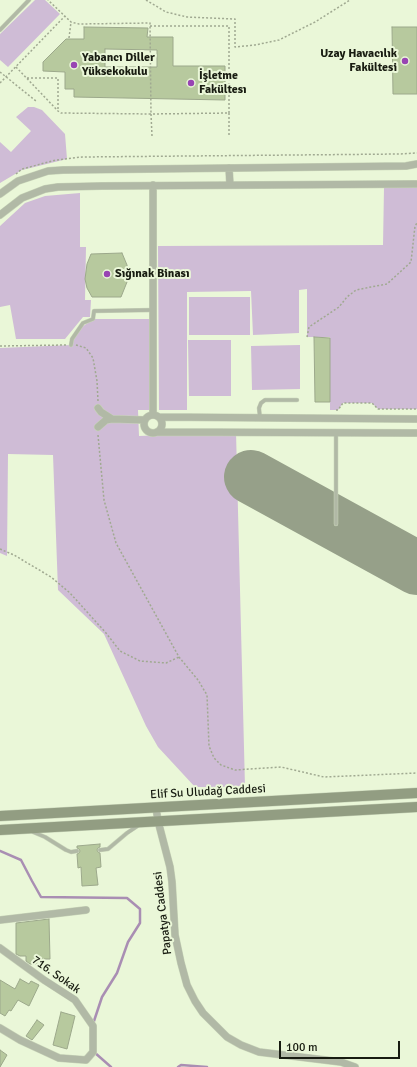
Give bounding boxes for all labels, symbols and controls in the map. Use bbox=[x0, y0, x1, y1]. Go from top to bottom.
place label: Uzay Havacılık Fakültesi bbox=[320, 47, 397, 75]
place label: Yabancı Diller Yüksekokulu bbox=[82, 51, 155, 79]
marker: Uzay Havacılık Fakültesi bbox=[400, 56, 410, 66]
marker: Yabancı Diller Yüksekokulu bbox=[69, 60, 79, 70]
place label: İşletme Fakültesı bbox=[199, 69, 247, 97]
marker: İşletme Fakültesı bbox=[186, 78, 196, 88]
place label: Sığınak Binası bbox=[115, 267, 190, 281]
marker: Sığınak Binası bbox=[102, 269, 112, 279]
street label: Elif Su Uludağ Caddesi bbox=[150, 782, 266, 802]
street label: Papatya Caddesi bbox=[151, 871, 175, 955]
street label: 716. Sokak bbox=[29, 953, 83, 997]
scale bar bbox=[281, 1033, 402, 1059]
text: 100 m bbox=[286, 1040, 318, 1055]

